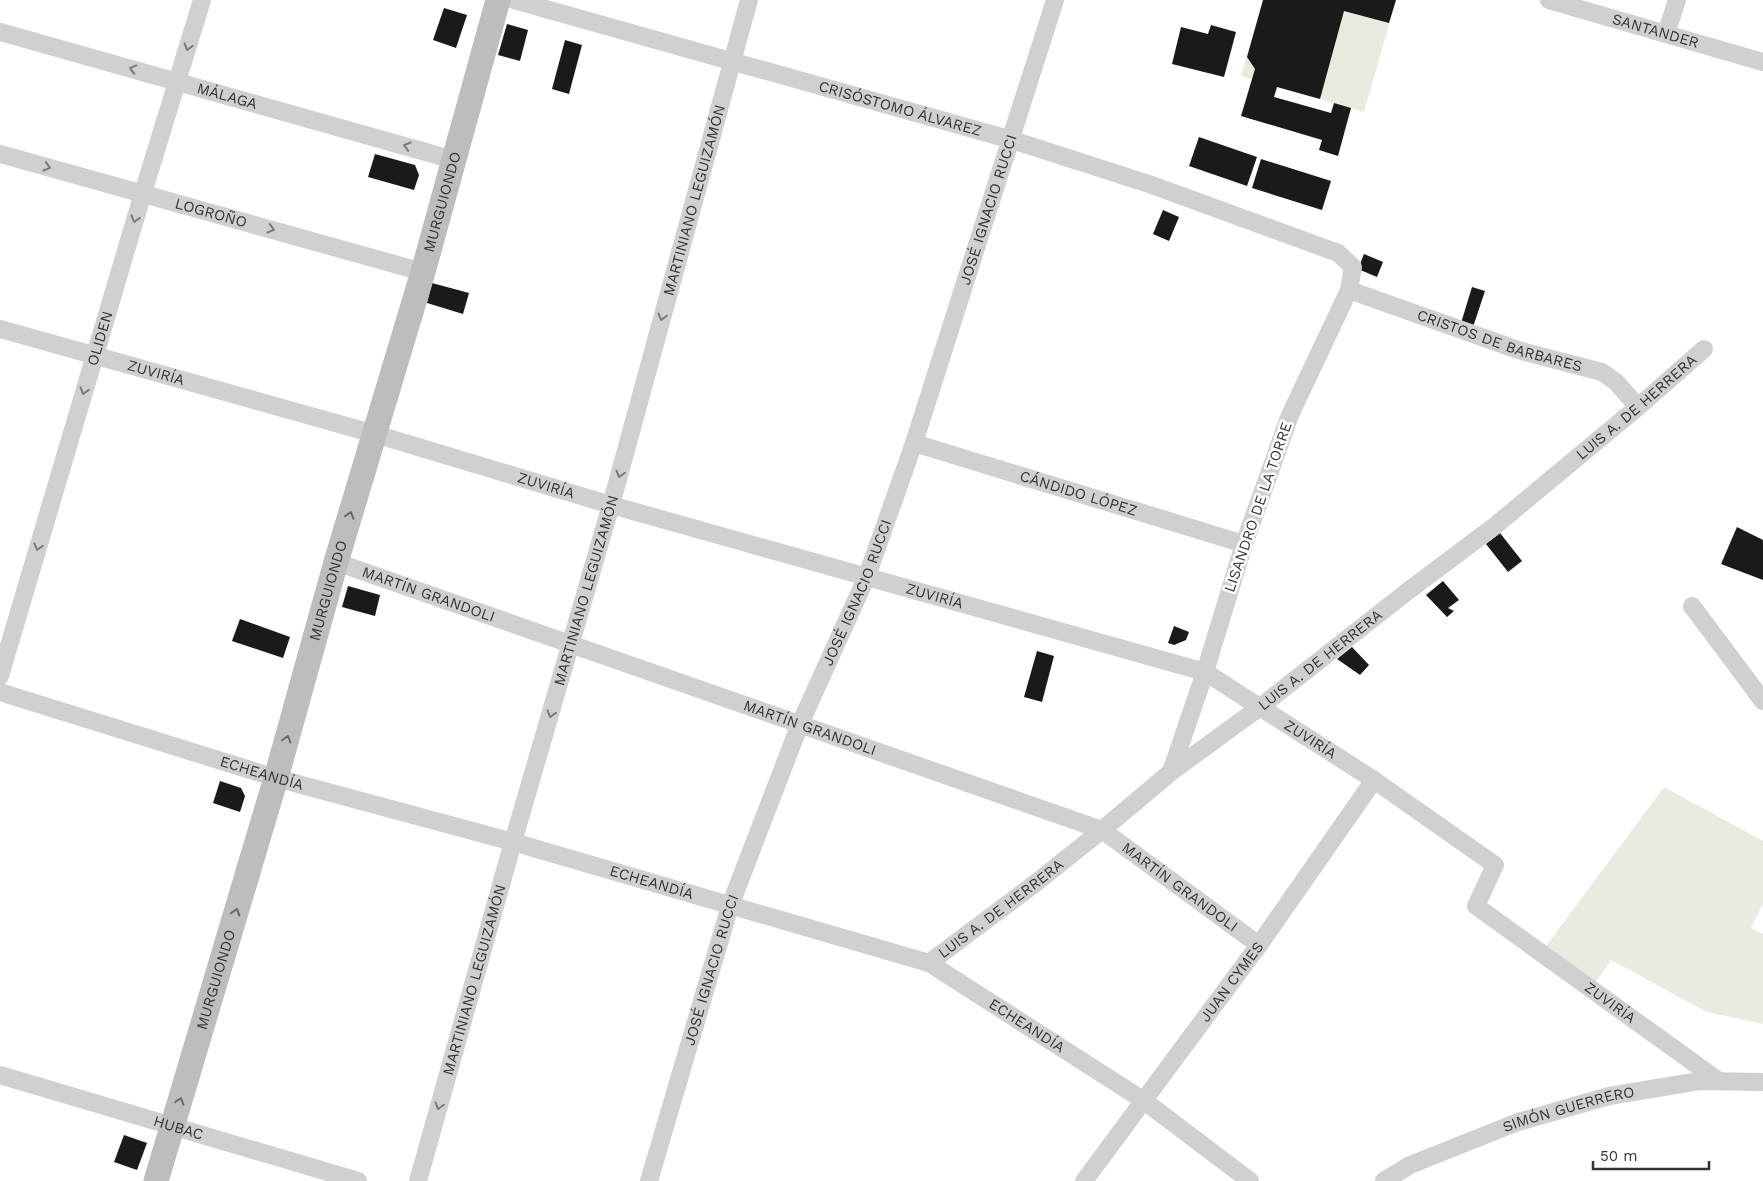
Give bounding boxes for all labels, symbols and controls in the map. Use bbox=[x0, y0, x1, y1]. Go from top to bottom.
street label: SANTANDER bbox=[1610, 10, 1701, 52]
one-way arrow bbox=[184, 42, 194, 50]
one-way arrow bbox=[128, 64, 137, 75]
street label: CRISÓSTOMO ÁLVAREZ bbox=[817, 77, 984, 140]
street label: MÁLAGA bbox=[195, 79, 260, 113]
street label: MARTINIANO LEGUIZAMÓN bbox=[660, 103, 729, 298]
street label: JOSÉ IGNACIO RUCCI bbox=[956, 132, 1021, 287]
one-way arrow bbox=[403, 142, 411, 152]
street label: MURGUIONDO bbox=[420, 150, 465, 254]
one-way arrow bbox=[42, 161, 51, 171]
street label: LOGROÑO bbox=[173, 194, 249, 231]
one-way arrow bbox=[131, 214, 141, 222]
one-way arrow bbox=[266, 224, 274, 234]
street label: CRISTOS DE BARBARES bbox=[1415, 306, 1584, 375]
street label: OLIDEN bbox=[83, 309, 117, 368]
one-way arrow bbox=[658, 313, 668, 321]
street label: LUIS A. DE HERRERA bbox=[1573, 351, 1700, 464]
street label: ZUVIRÍA bbox=[125, 356, 187, 389]
one-way arrow bbox=[79, 387, 89, 395]
street label: LISANDRO DE LA TORRE bbox=[1220, 420, 1296, 594]
street label: CÁNDIDO LÓPEZ bbox=[1018, 467, 1139, 520]
street label: ZUVIRÍA bbox=[515, 468, 577, 503]
one-way arrow bbox=[615, 469, 625, 478]
street label: MARTINIANO LEGUIZAMÓN bbox=[550, 493, 622, 688]
one-way arrow bbox=[345, 512, 355, 520]
street label: JOSÉ IGNACIO RUCCI bbox=[819, 517, 895, 669]
street label: MURGUIONDO bbox=[306, 538, 351, 643]
one-way arrow bbox=[33, 543, 44, 551]
street label: MARTÍN GRANDOLI bbox=[360, 563, 497, 626]
street label: ZUVIRÍA bbox=[904, 579, 965, 613]
street label: LUIS A. DE HERRERA bbox=[1254, 606, 1386, 714]
street label: MARTÍN GRANDOLI bbox=[741, 696, 879, 759]
one-way arrow bbox=[546, 710, 556, 718]
street label: ZUVIRÍA bbox=[1281, 716, 1340, 763]
one-way arrow bbox=[281, 734, 292, 743]
street label: ECHEANDÍA bbox=[218, 752, 306, 794]
street label: MARTÍN GRANDOLI bbox=[1118, 839, 1241, 935]
street label: LUIS A. DE HERRERA bbox=[935, 855, 1067, 962]
street label: ECHEANDÍA bbox=[608, 862, 696, 903]
street label: MARTINIANO LEGUIZAMÓN bbox=[439, 882, 510, 1077]
street label: JOSÉ IGNACIO RUCCI bbox=[680, 892, 743, 1048]
one-way arrow bbox=[231, 908, 241, 916]
street label: MURGUIONDO bbox=[193, 928, 239, 1032]
street label: JUAN CYMES bbox=[1196, 938, 1267, 1025]
street label: ZUVIRÍA bbox=[1581, 978, 1639, 1027]
street label: ECHEANDÍA bbox=[986, 995, 1068, 1057]
street label: SIMÓN GUERRERO bbox=[1500, 1083, 1636, 1136]
one-way arrow bbox=[174, 1097, 184, 1105]
one-way arrow bbox=[434, 1102, 445, 1111]
street label: HUBAC bbox=[151, 1112, 205, 1144]
scale bar bbox=[1593, 1138, 1709, 1170]
text: 50 m bbox=[1600, 1147, 1637, 1165]

